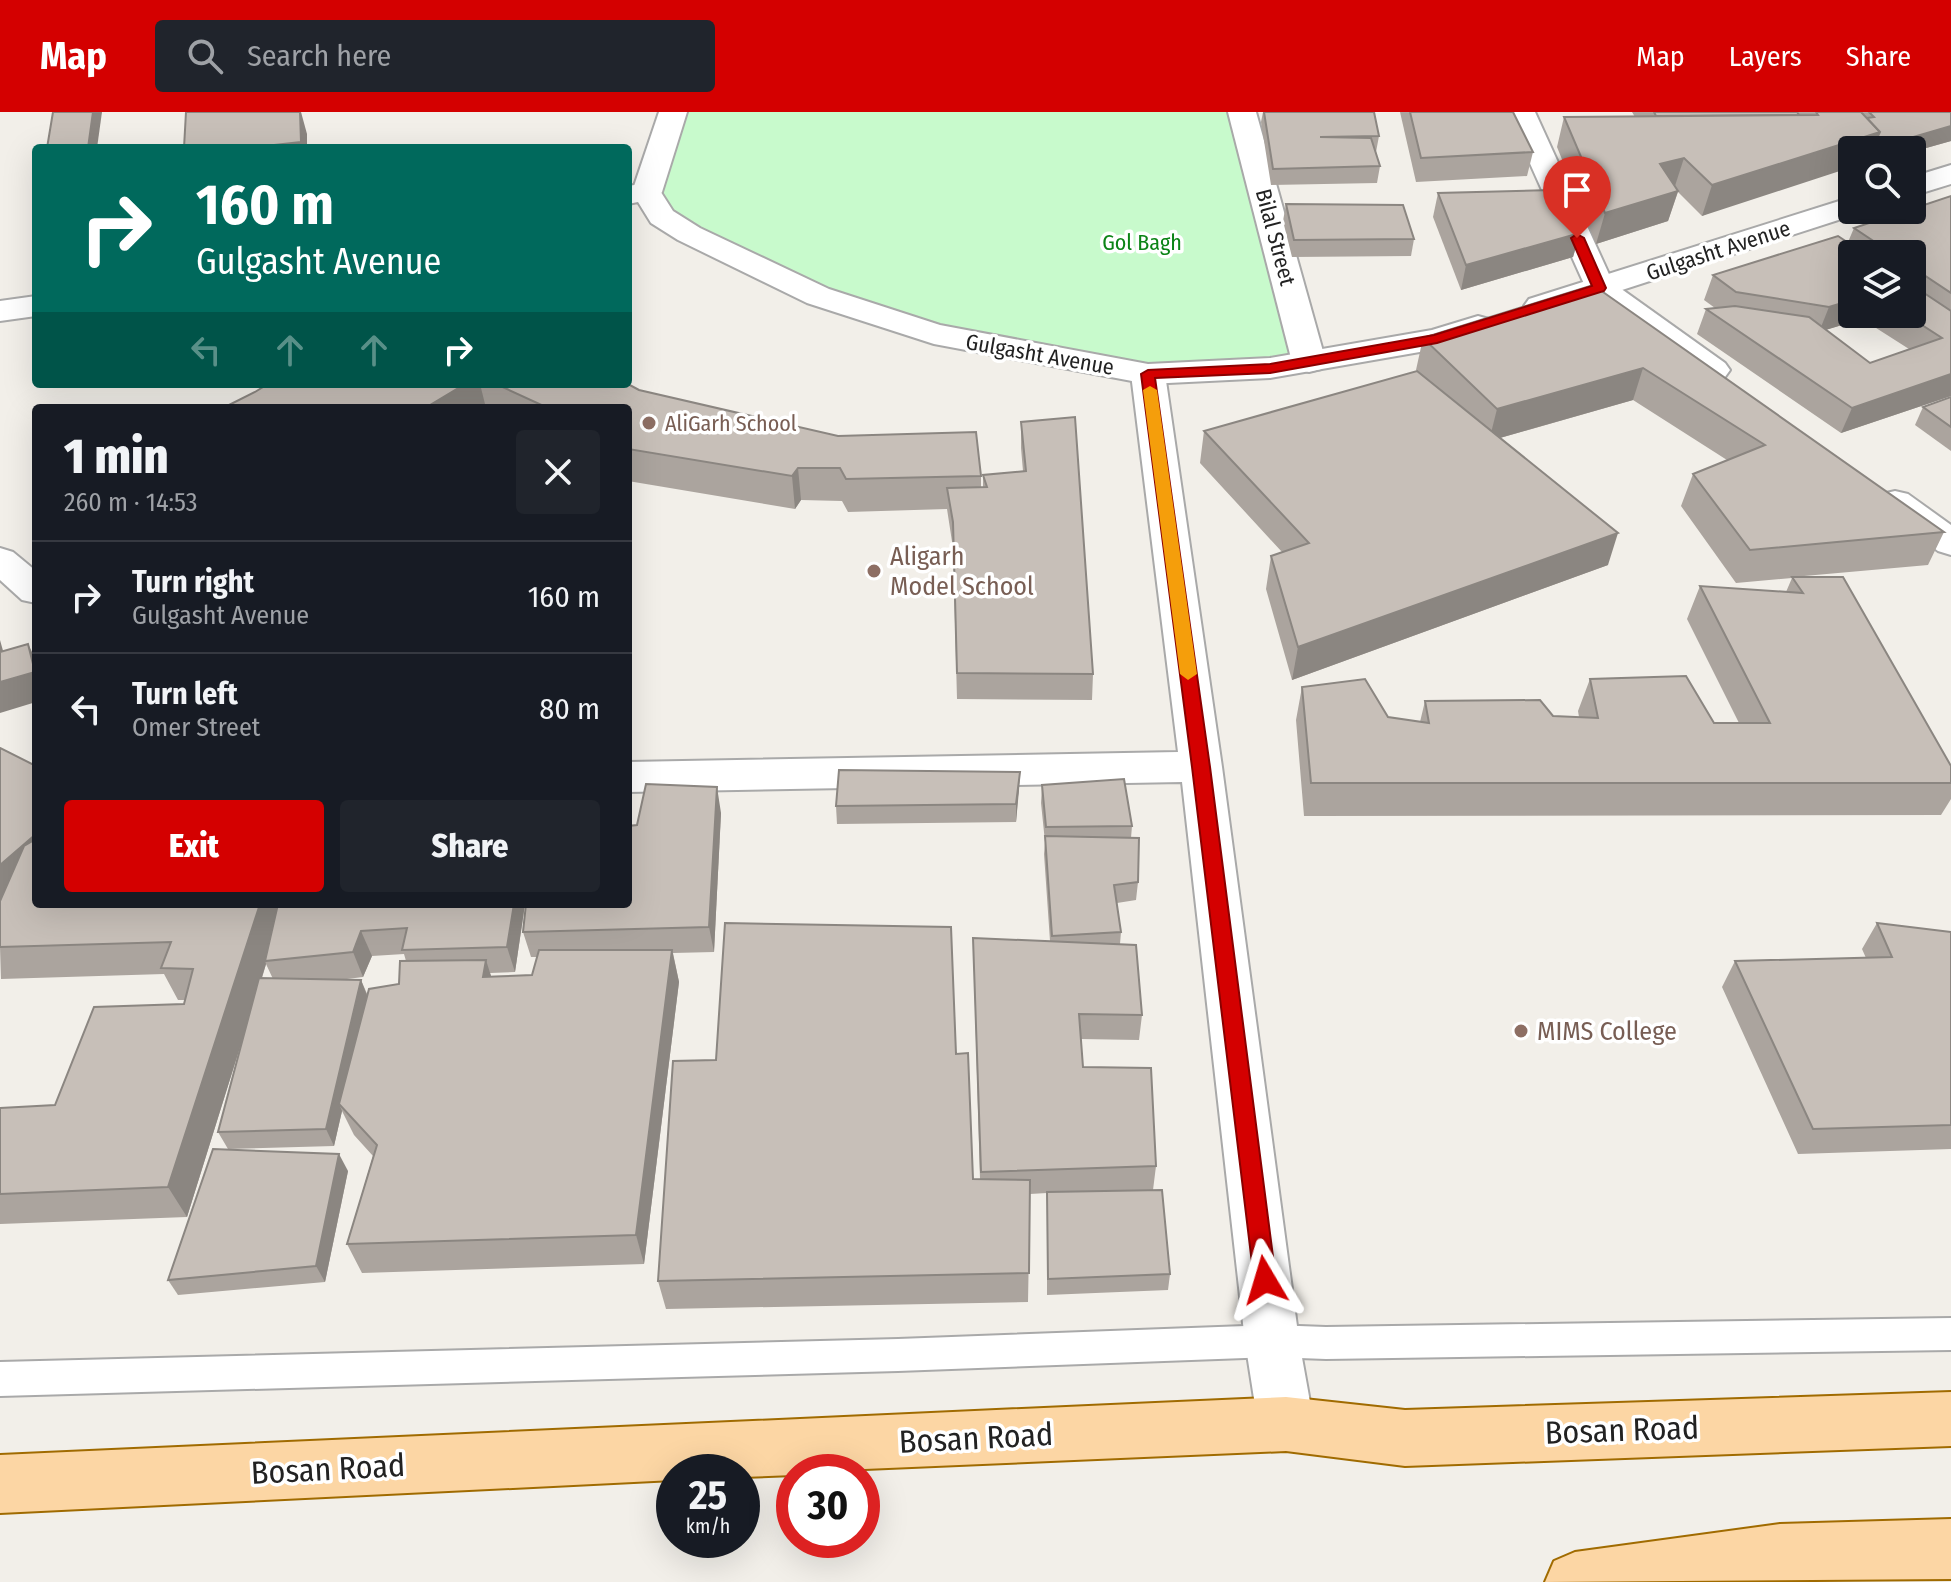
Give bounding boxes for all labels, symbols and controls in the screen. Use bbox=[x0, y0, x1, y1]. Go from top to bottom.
search box bbox=[155, 20, 715, 92]
text: Map bbox=[40, 33, 107, 79]
icon: search bbox=[183, 34, 227, 78]
text: Search here bbox=[247, 38, 391, 74]
text: Map bbox=[1636, 40, 1685, 73]
text: Layers bbox=[1729, 40, 1802, 73]
text: Share bbox=[1846, 40, 1911, 73]
map controls bbox=[1838, 136, 1926, 328]
button: search bbox=[1838, 136, 1926, 224]
pin bbox=[1543, 156, 1611, 238]
icon: arrive bbox=[1555, 168, 1599, 212]
text: 160 m bbox=[196, 172, 334, 239]
icon: right bbox=[64, 176, 168, 280]
street label: Bilal Street bbox=[1250, 186, 1302, 289]
street label: Gulgasht Avenue bbox=[1643, 214, 1794, 286]
park label: Gol Bagh bbox=[1102, 229, 1182, 256]
text: Gulgasht Avenue bbox=[196, 240, 441, 284]
button: layers bbox=[1838, 240, 1926, 328]
icon: left bbox=[184, 328, 228, 372]
icon: ahead bbox=[268, 328, 312, 372]
icon: ahead bbox=[352, 328, 396, 372]
icon: right bbox=[436, 328, 480, 372]
street label: Gulgasht Avenue bbox=[964, 328, 1116, 381]
place label: AliGarh School bbox=[665, 410, 797, 437]
marker: AliGarh School bbox=[640, 414, 658, 432]
text: 1 min bbox=[64, 428, 168, 486]
button: close bbox=[516, 430, 600, 514]
text: 260 m · 14:53 bbox=[64, 487, 198, 518]
place label: Aligarh Model School bbox=[890, 541, 1034, 602]
marker: Aligarh Model School bbox=[865, 562, 883, 580]
text: Turn right bbox=[132, 564, 254, 600]
icon: right bbox=[64, 575, 108, 619]
text: 160 m bbox=[528, 579, 600, 615]
text: Gulgasht Avenue bbox=[132, 600, 309, 631]
text: Turn left bbox=[132, 676, 238, 712]
icon: left bbox=[64, 687, 108, 731]
text: 80 m bbox=[539, 691, 600, 727]
text: Omer Street bbox=[132, 712, 260, 743]
button: Exit bbox=[64, 800, 324, 892]
button: Share bbox=[340, 800, 600, 892]
place label: MIMS College bbox=[1537, 1016, 1677, 1047]
marker: MIMS College bbox=[1512, 1022, 1530, 1040]
position arrow bbox=[1223, 1238, 1307, 1322]
street label: Bosan Road bbox=[1544, 1408, 1700, 1452]
street label: Bosan Road bbox=[898, 1415, 1054, 1461]
street label: Bosan Road bbox=[250, 1446, 406, 1492]
speed limit sign: 30 bbox=[776, 1454, 880, 1558]
text: 25 bbox=[689, 1472, 727, 1520]
text: km/h bbox=[686, 1514, 730, 1538]

